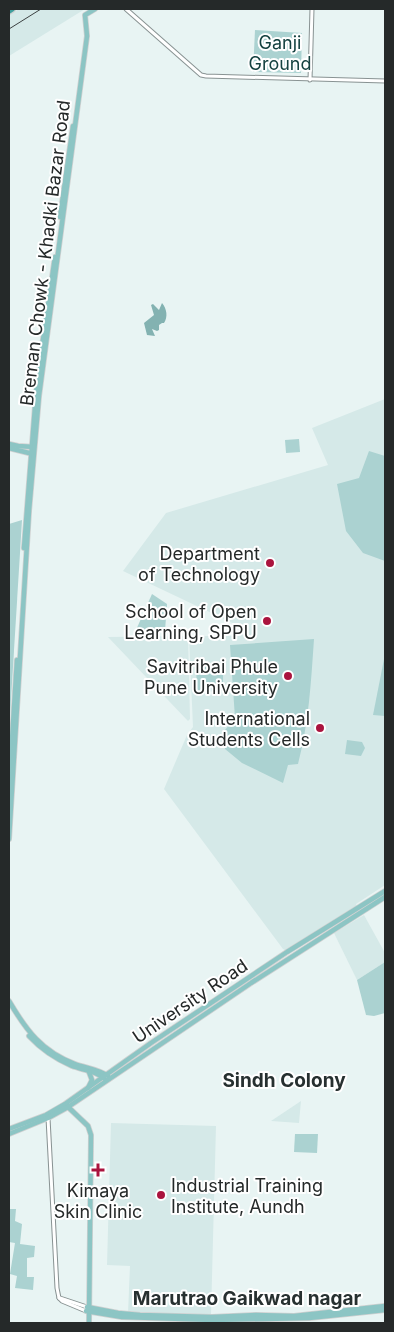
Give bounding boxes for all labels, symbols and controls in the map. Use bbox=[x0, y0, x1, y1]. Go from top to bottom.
park label: Ganji Ground bbox=[249, 32, 312, 74]
street label: Breman Chowk - Khadki Bazar Road bbox=[16, 99, 74, 407]
place label: Department of Technology bbox=[138, 543, 260, 585]
marker: Department of Technology bbox=[264, 557, 276, 569]
place label: School of Open Learning, SPPU bbox=[124, 601, 257, 643]
marker: School of Open Learning, SPPU bbox=[261, 615, 273, 627]
place label: Savitribai Phule Pune University bbox=[144, 656, 278, 698]
marker: Savitribai Phule Pune University bbox=[282, 670, 294, 682]
place label: International Students Cells bbox=[188, 708, 310, 750]
marker: International Students Cells bbox=[314, 722, 326, 734]
street label: University Road bbox=[129, 955, 251, 1047]
district label: Sindh Colony bbox=[222, 1069, 346, 1092]
marker: Kimaya Skin Clinic bbox=[91, 1163, 105, 1177]
place label: Industrial Training Institute, Aundh bbox=[171, 1175, 323, 1217]
place label: Kimaya Skin Clinic bbox=[54, 1180, 142, 1222]
marker: Industrial Training Institute, Aundh bbox=[155, 1189, 167, 1201]
district label: Marutrao Gaikwad nagar bbox=[133, 1287, 362, 1310]

